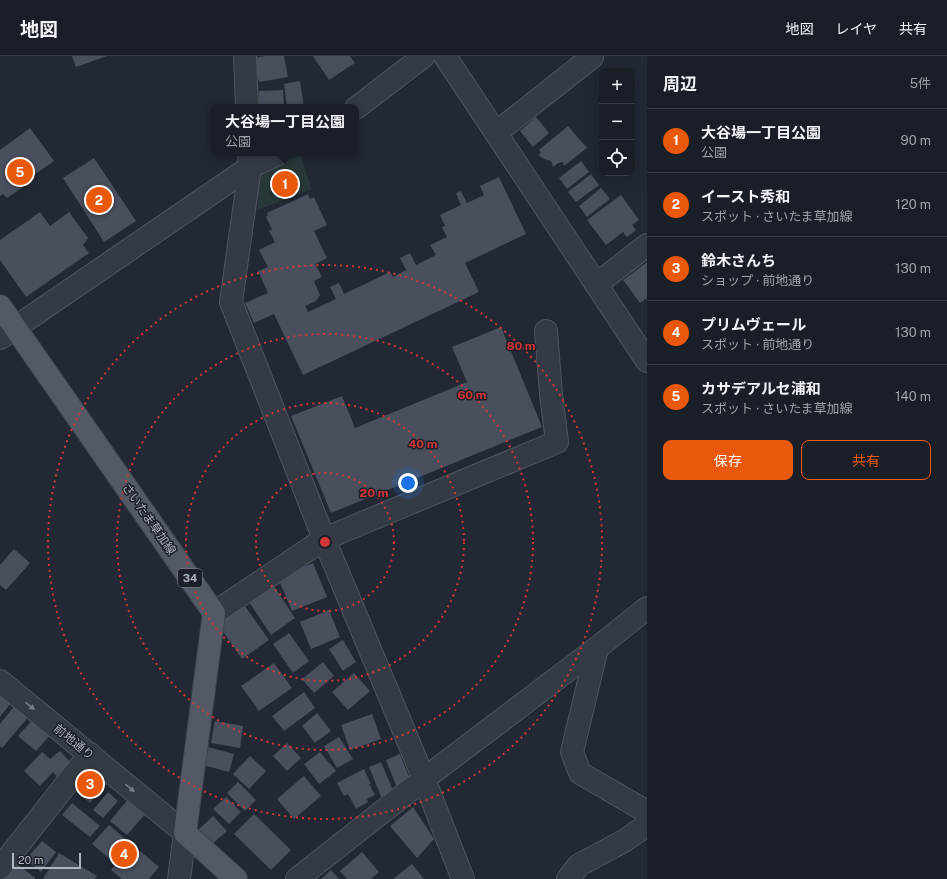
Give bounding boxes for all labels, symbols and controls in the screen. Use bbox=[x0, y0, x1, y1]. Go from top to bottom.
text: 地図 bbox=[20, 18, 58, 40]
text: 地図 bbox=[785, 21, 813, 37]
text: レイヤ bbox=[835, 21, 877, 37]
text: 共有 bbox=[899, 21, 927, 37]
map controls bbox=[599, 68, 635, 176]
button: + bbox=[599, 68, 635, 104]
text: 周辺 bbox=[663, 74, 697, 94]
text: 5件 bbox=[910, 76, 931, 91]
popup bbox=[211, 104, 359, 156]
button: − bbox=[599, 104, 635, 140]
text: 大谷場一丁目公園 bbox=[225, 113, 345, 130]
text: 大谷場一丁目公園 bbox=[701, 124, 821, 141]
text: 1 bbox=[673, 133, 679, 148]
text: 90 m bbox=[901, 133, 931, 148]
text: 公園 bbox=[225, 134, 251, 149]
button: locate bbox=[599, 140, 635, 176]
text: 公園 bbox=[701, 145, 727, 160]
pin: 5 bbox=[7, 157, 33, 187]
pin: 1 bbox=[272, 169, 298, 199]
pin: 2 bbox=[86, 185, 112, 215]
text: イースト秀和 bbox=[701, 188, 790, 205]
text: 2 bbox=[672, 197, 680, 212]
text: 120 m bbox=[896, 197, 931, 212]
text: スポット · さいたま草加線 bbox=[701, 209, 853, 224]
text: 鈴木さんち bbox=[701, 252, 776, 269]
text: 3 bbox=[672, 261, 680, 276]
text: 130 m bbox=[895, 261, 931, 276]
text: ショップ · 前地通り bbox=[701, 273, 814, 288]
text: プリムヴェール bbox=[701, 316, 806, 333]
text: 4 bbox=[672, 325, 680, 340]
text: 130 m bbox=[895, 325, 931, 340]
text: スポット · 前地通り bbox=[701, 337, 814, 352]
text: 80 m bbox=[506, 339, 536, 353]
text: カサデアルセ浦和 bbox=[701, 380, 821, 397]
text: 60 m bbox=[457, 388, 487, 402]
text: 5 bbox=[672, 389, 680, 404]
text: 140 m bbox=[895, 389, 931, 404]
text: スポット · さいたま草加線 bbox=[701, 401, 853, 416]
text: 40 m bbox=[408, 437, 438, 451]
button: 保存 bbox=[663, 440, 793, 480]
button: 共有 bbox=[801, 440, 931, 480]
your location bbox=[398, 473, 418, 493]
street label: さいたま草加線 bbox=[119, 481, 179, 557]
text: 20 m bbox=[360, 486, 389, 500]
centre of rings bbox=[318, 535, 332, 549]
road number: 34 bbox=[178, 569, 202, 587]
one-way arrow bbox=[25, 701, 36, 710]
street label: 前地通り bbox=[51, 721, 97, 763]
pin: 3 bbox=[77, 769, 103, 799]
one-way arrow bbox=[125, 784, 136, 793]
pin: 4 bbox=[111, 839, 137, 869]
scale bar bbox=[12, 851, 81, 870]
text: 20 m bbox=[18, 854, 43, 866]

